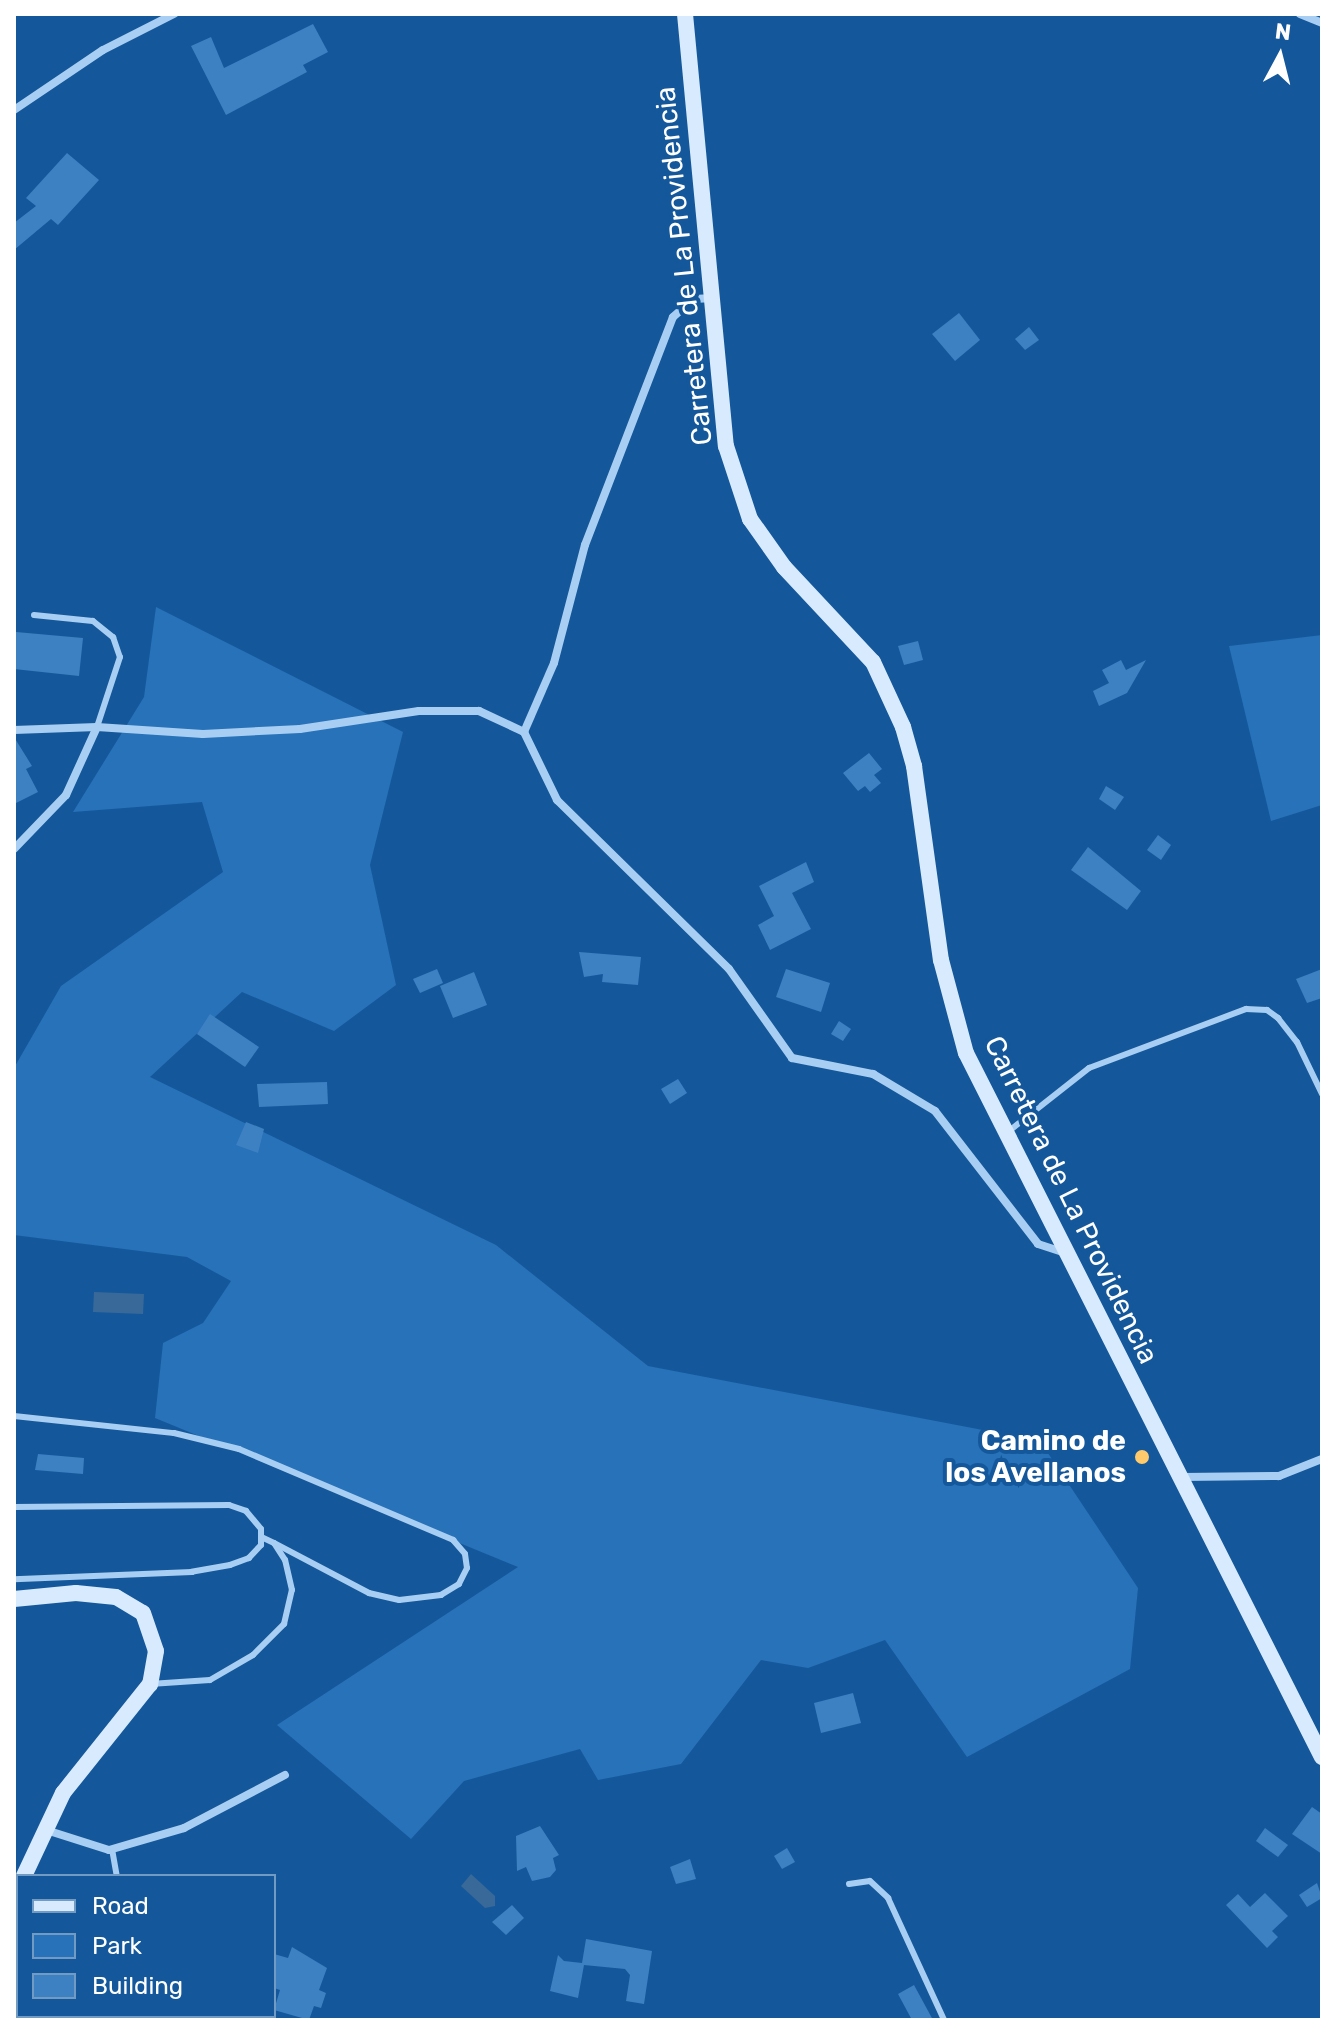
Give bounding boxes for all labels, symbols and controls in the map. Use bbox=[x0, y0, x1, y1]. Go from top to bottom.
north arrow bbox=[1240, 16, 1320, 96]
text: N bbox=[1273, 17, 1292, 46]
street label: Carretera de La Providencia bbox=[648, 85, 720, 447]
street label: Carretera de La Providencia bbox=[977, 1031, 1165, 1369]
place label: Camino de los Avellanos bbox=[945, 1424, 1126, 1490]
marker: Camino de los Avellanos bbox=[1133, 1448, 1151, 1466]
legend bbox=[16, 1874, 276, 2018]
text: Road bbox=[92, 1892, 149, 1920]
text: Park bbox=[92, 1932, 142, 1960]
text: Building bbox=[92, 1972, 183, 2000]

